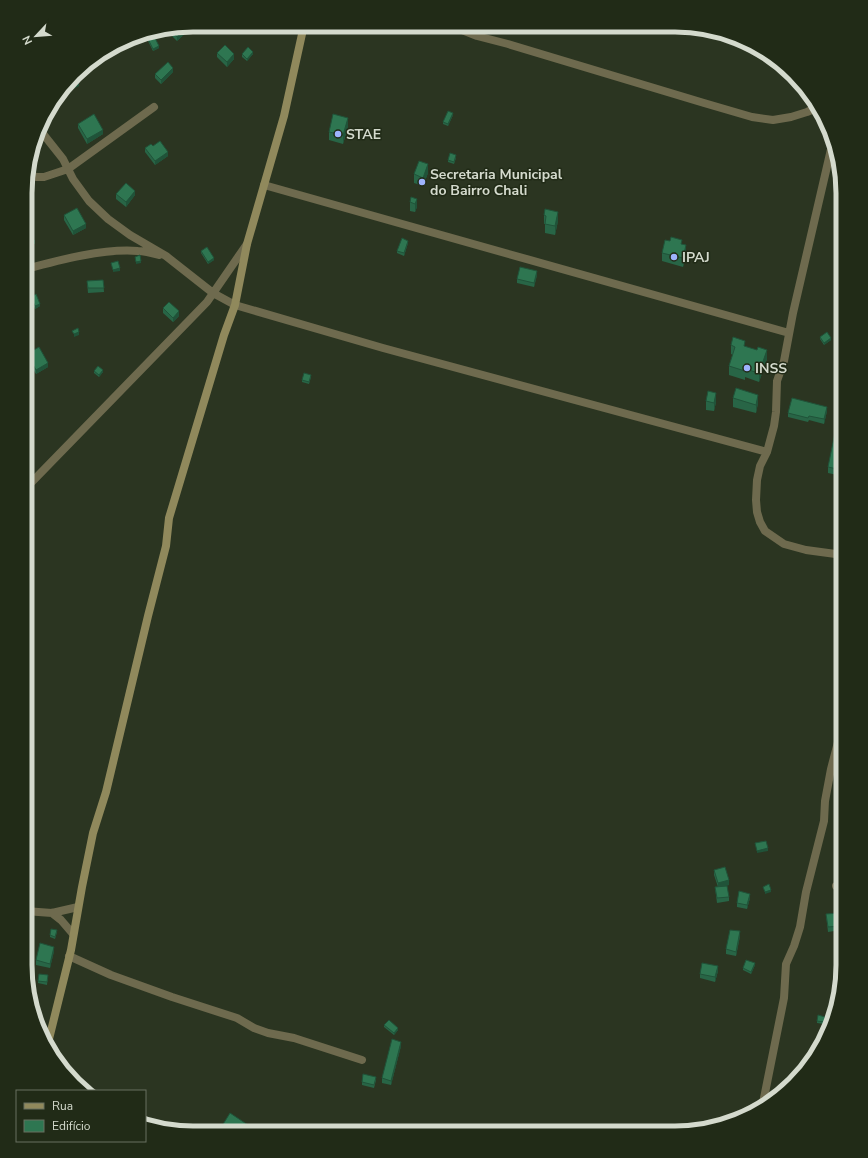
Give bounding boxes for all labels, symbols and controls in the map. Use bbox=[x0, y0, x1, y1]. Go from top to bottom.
north arrow bbox=[16, 16, 56, 56]
text: N bbox=[19, 33, 36, 47]
place label: STAE bbox=[346, 125, 381, 144]
marker: STAE bbox=[333, 129, 343, 139]
place label: Secretaria Municipal do Bairro Chali bbox=[430, 165, 563, 200]
marker: Secretaria Municipal do Bairro Chali bbox=[417, 177, 427, 187]
place label: IPAJ bbox=[682, 248, 710, 267]
marker: IPAJ bbox=[669, 252, 679, 262]
place label: INSS bbox=[755, 359, 787, 378]
marker: INSS bbox=[742, 363, 752, 373]
legend bbox=[16, 1090, 146, 1142]
text: Rua bbox=[52, 1098, 73, 1114]
text: Edifício bbox=[52, 1118, 91, 1134]

